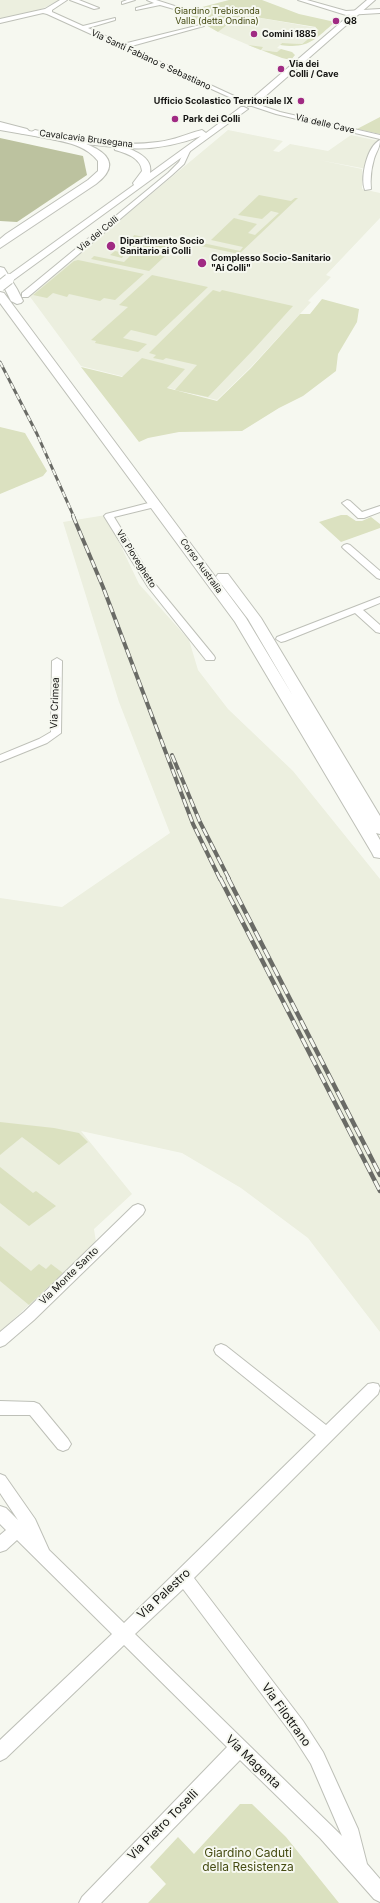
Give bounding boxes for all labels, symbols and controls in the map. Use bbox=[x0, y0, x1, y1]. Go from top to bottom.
park label: Giardino Trebisonda Valla (detta Ondina) bbox=[174, 6, 260, 27]
marker: Q8 bbox=[331, 16, 341, 26]
place label: Q8 bbox=[344, 16, 357, 26]
street label: Via Santi Fabiano e Sebastiano bbox=[89, 27, 213, 93]
marker: Comini 1885 bbox=[249, 29, 259, 39]
place label: Comini 1885 bbox=[262, 29, 316, 39]
place label: Via dei Colli / Cave bbox=[289, 59, 339, 80]
marker: Via dei Colli / Cave bbox=[276, 64, 286, 74]
place label: Ufficio Scolastico Territoriale IX bbox=[154, 96, 293, 106]
marker: Ufficio Scolastico Territoriale IX bbox=[296, 96, 306, 106]
street label: Via delle Cave bbox=[294, 112, 356, 136]
marker: Park dei Colli bbox=[170, 114, 180, 124]
place label: Park dei Colli bbox=[183, 114, 240, 124]
street label: Cavalcavia Brusegana bbox=[39, 128, 133, 150]
street label: Via dei Colli bbox=[75, 214, 121, 254]
place label: Dipartimento Socio Sanitario ai Colli bbox=[120, 236, 204, 257]
marker: Dipartimento Socio Sanitario ai Colli bbox=[105, 240, 117, 252]
place label: Complesso Socio-Sanitario "Ai Colli" bbox=[211, 253, 331, 274]
marker: Complesso Socio-Sanitario "Ai Colli" bbox=[196, 257, 208, 269]
street label: Via Pioveghetto bbox=[114, 528, 158, 590]
street label: Corso Australia bbox=[177, 536, 225, 596]
street label: Via Crimea bbox=[48, 677, 62, 729]
street label: Via Monte Santo bbox=[37, 1245, 101, 1307]
street label: Via Palestro bbox=[134, 1566, 194, 1622]
street label: Via Filottrano bbox=[258, 1681, 314, 1749]
street label: Via Magenta bbox=[222, 1732, 284, 1792]
street label: Via Pietro Toselli bbox=[125, 1787, 201, 1863]
park label: Giardino Caduti della Resistenza bbox=[202, 1846, 294, 1874]

